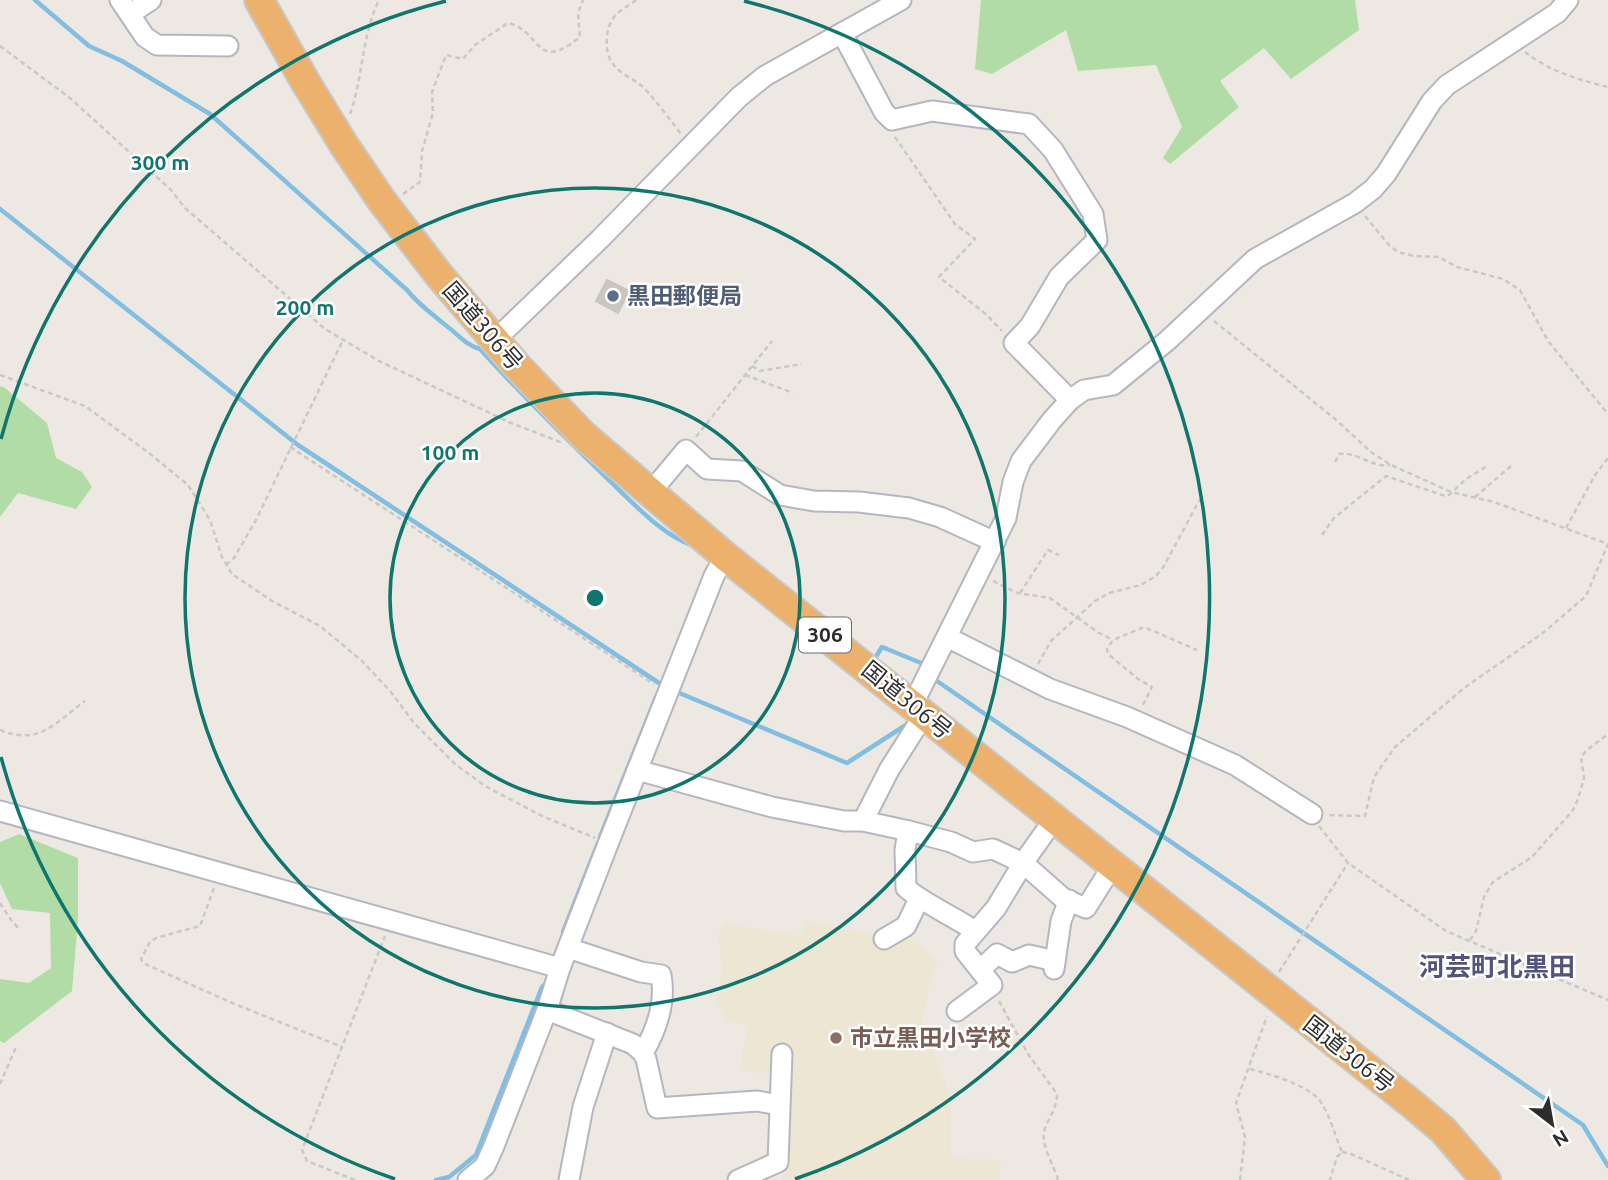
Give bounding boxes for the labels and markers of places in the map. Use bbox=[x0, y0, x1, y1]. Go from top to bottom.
place label: 黒田郵便局 bbox=[627, 283, 742, 308]
marker: 黒田郵便局 bbox=[605, 288, 621, 304]
centre of rings bbox=[583, 586, 607, 610]
place label: 市立黒田小学校 bbox=[850, 1025, 1011, 1050]
marker: 市立黒田小学校 bbox=[828, 1030, 844, 1046]

